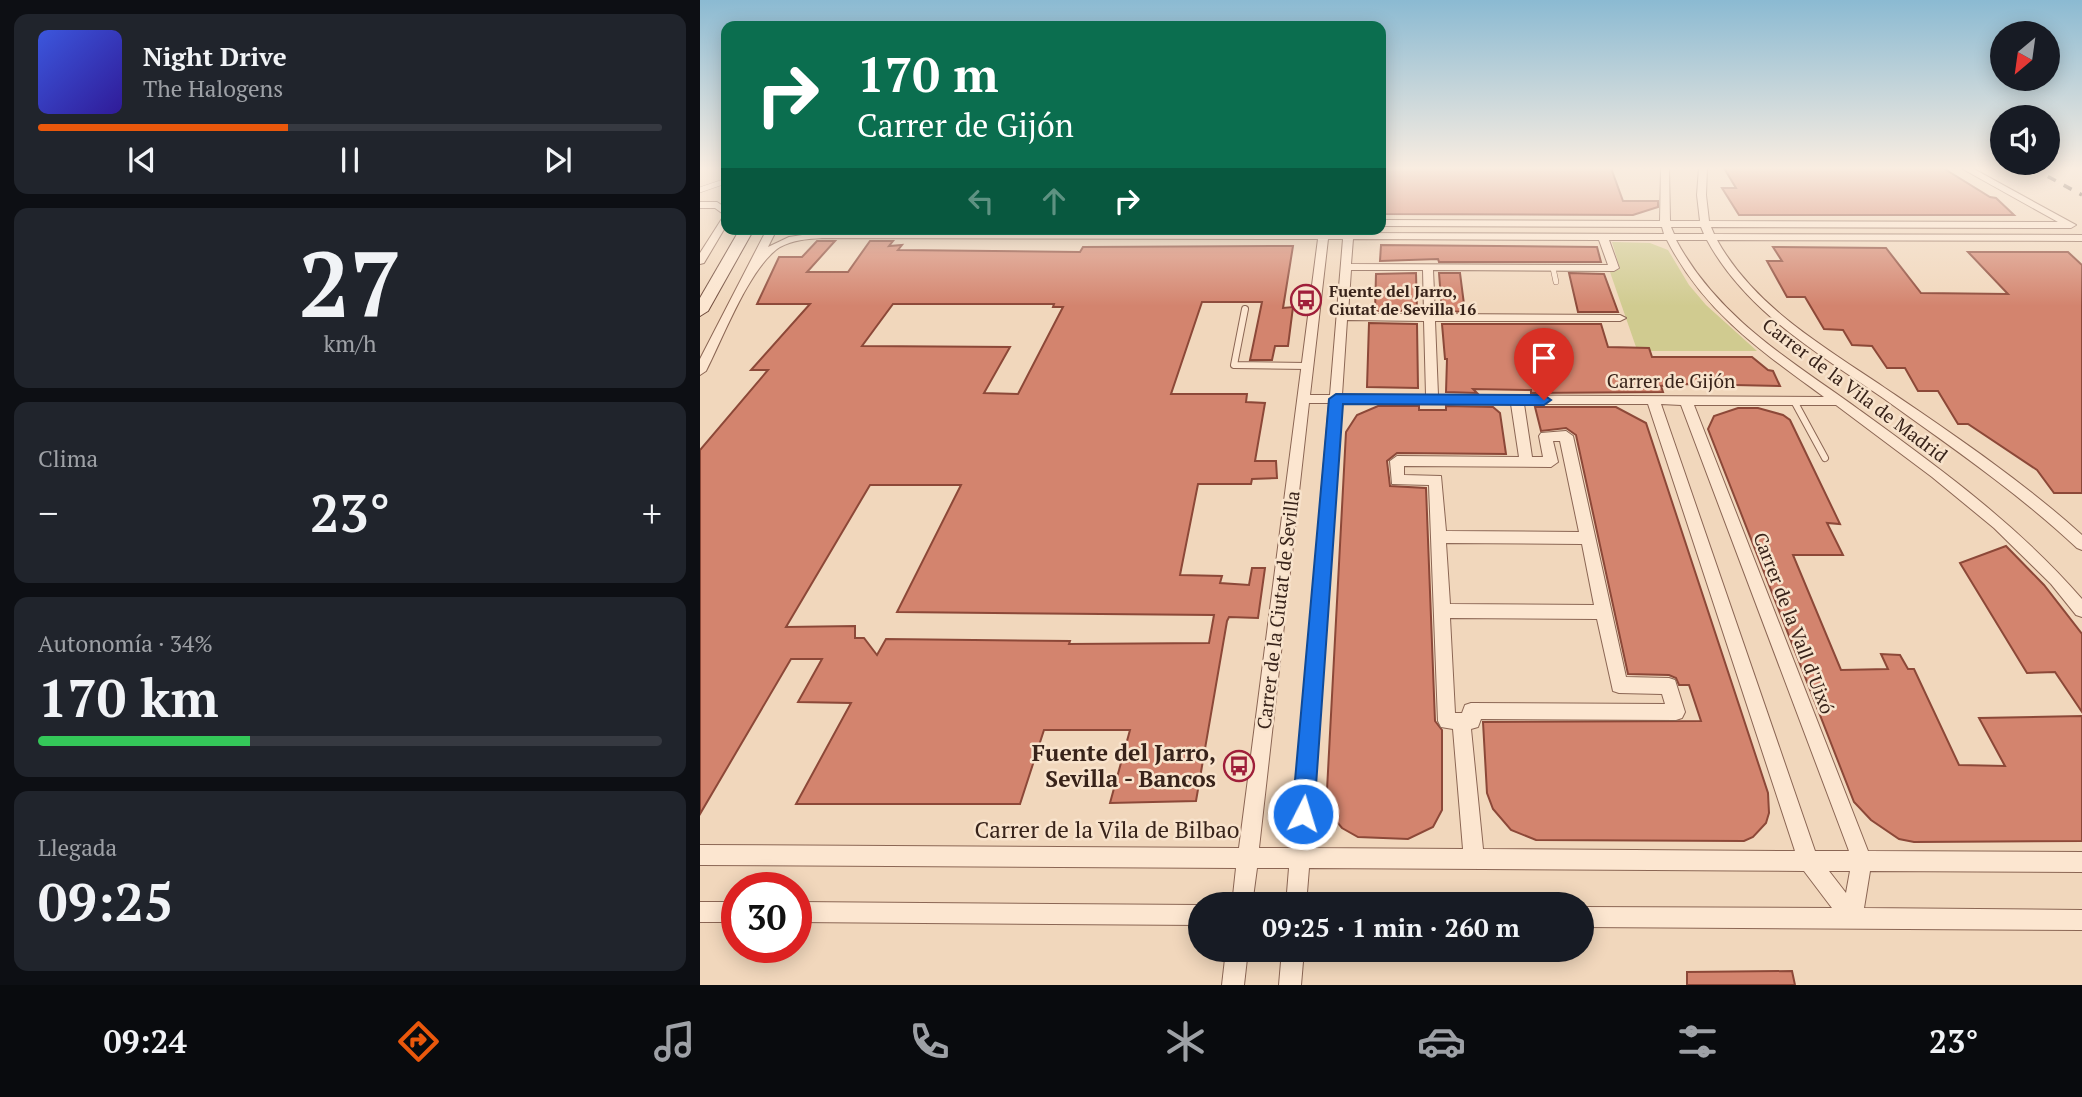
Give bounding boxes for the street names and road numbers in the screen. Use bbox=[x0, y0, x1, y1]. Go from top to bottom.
street label: Carrer de la Vila de Madrid bbox=[1758, 312, 1953, 468]
street label: Carrer de Gijón bbox=[1607, 368, 1735, 393]
street label: Carrer de la Ciutat de Sevilla bbox=[1250, 489, 1305, 731]
street label: Carrer de la Vall d'Uixó bbox=[1748, 528, 1841, 717]
street label: Carrer de la Vila de Bilbao bbox=[974, 814, 1240, 845]

